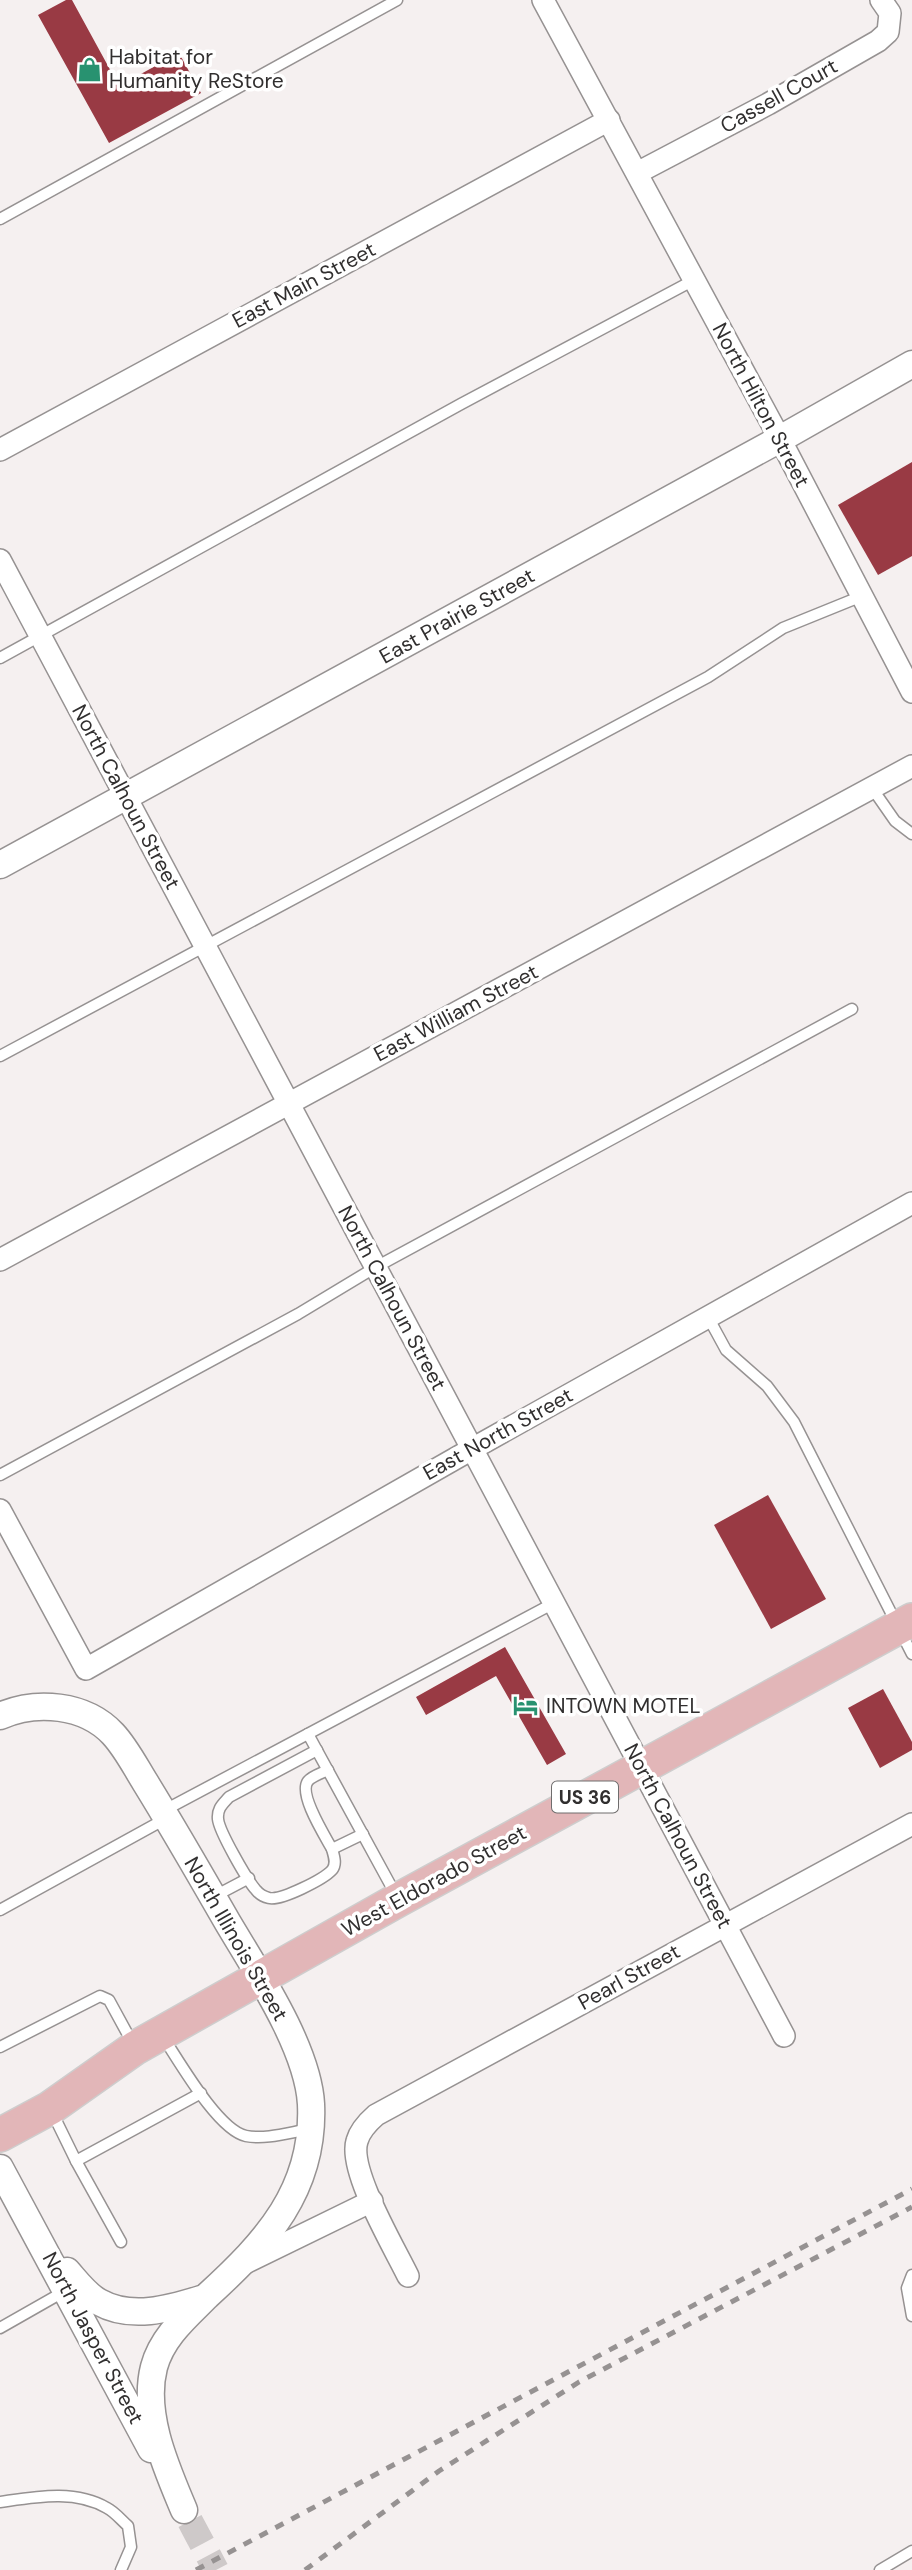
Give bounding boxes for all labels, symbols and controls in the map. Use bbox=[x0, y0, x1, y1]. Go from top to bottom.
place label: Habitat for Humanity ReStore bbox=[109, 43, 284, 95]
street label: Cassell Court bbox=[715, 52, 843, 140]
shop icon: Habitat for Humanity ReStore bbox=[75, 55, 103, 83]
street label: East Main Street bbox=[227, 235, 381, 335]
street label: North Hilton Street bbox=[706, 318, 816, 492]
street label: East Prairie Street bbox=[374, 562, 540, 670]
street label: North Calhoun Street bbox=[65, 700, 187, 894]
street label: East William Street bbox=[369, 958, 543, 1068]
street label: North Calhoun Street bbox=[331, 1201, 453, 1395]
street label: East North Street bbox=[418, 1381, 578, 1487]
hotel icon: INTOWN MOTEL bbox=[512, 1692, 540, 1720]
place label: INTOWN MOTEL bbox=[546, 1692, 700, 1720]
street label: North Calhoun Street bbox=[617, 1739, 739, 1933]
road number: US 36 bbox=[552, 1782, 618, 1812]
street label: West Eldorado Street bbox=[337, 1819, 531, 1943]
street label: North Illinois Street bbox=[178, 1852, 294, 2026]
street label: Pearl Street bbox=[573, 1937, 685, 2017]
street label: North Jasper Street bbox=[36, 2247, 150, 2429]

